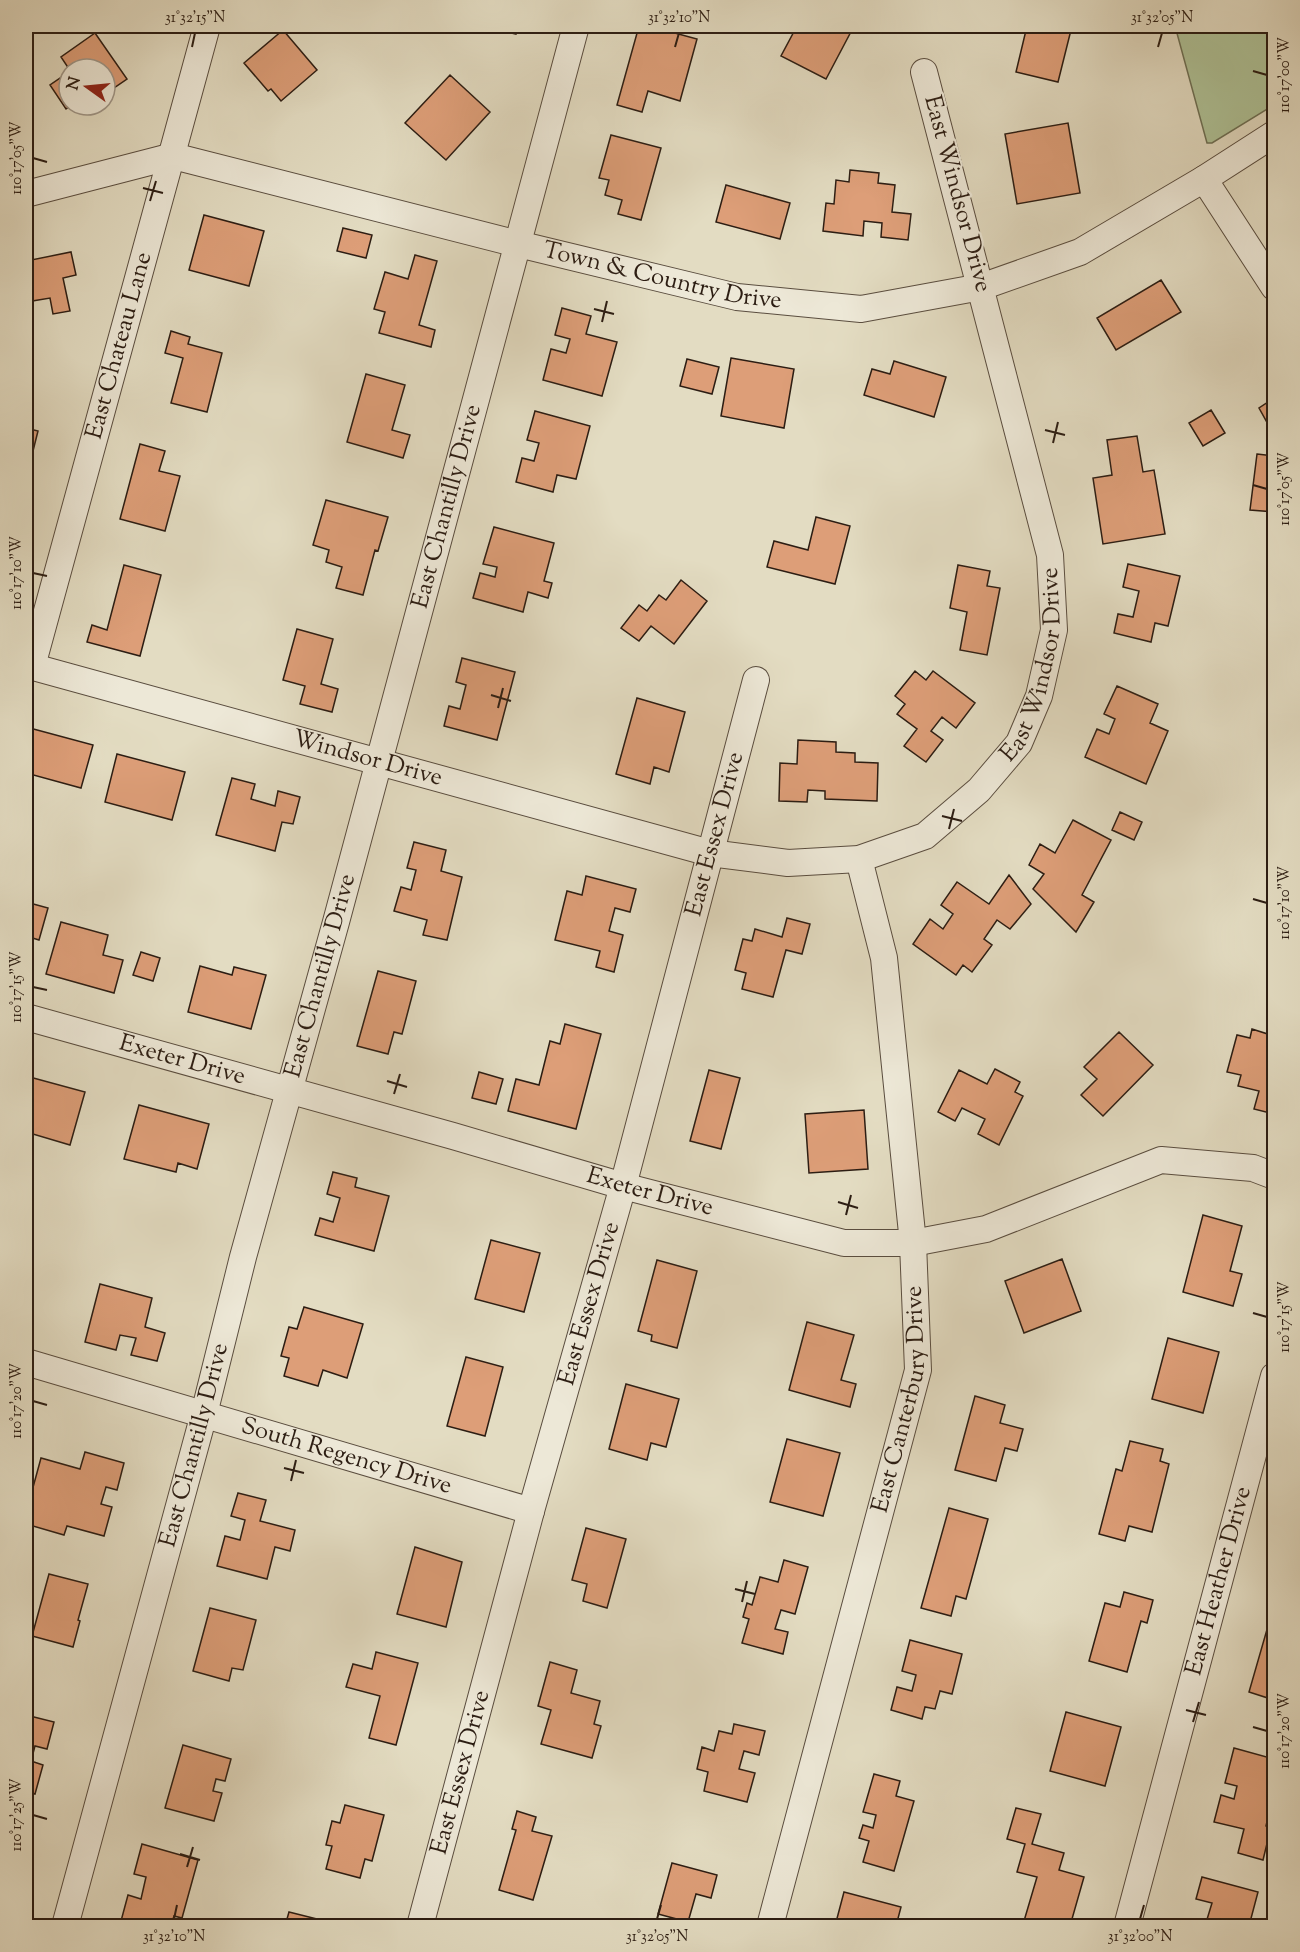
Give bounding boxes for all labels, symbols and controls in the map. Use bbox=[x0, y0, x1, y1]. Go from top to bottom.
text: 31°32'15"N bbox=[165, 8, 225, 29]
text: 31°32'10"N bbox=[648, 8, 710, 29]
text: 31°32'05"N bbox=[1131, 8, 1193, 29]
text: 110°17'00"W bbox=[1275, 37, 1296, 113]
north arrow bbox=[57, 57, 117, 117]
text: N bbox=[62, 74, 88, 93]
street label: East Windsor Drive bbox=[914, 92, 1000, 296]
text: 110°17'05"W bbox=[7, 121, 28, 195]
street label: Town & Country Drive bbox=[539, 234, 783, 318]
street label: East Chateau Lane bbox=[78, 248, 161, 443]
street label: East Chantilly Drive bbox=[404, 401, 491, 612]
text: 110°17'05"W bbox=[1275, 452, 1296, 526]
text: 110°17'10"W bbox=[7, 536, 28, 610]
street label: East Windsor Drive bbox=[993, 566, 1071, 770]
street label: Windsor Drive bbox=[289, 722, 446, 796]
street label: East Essex Drive bbox=[678, 748, 753, 920]
text: 110°17'10"W bbox=[1275, 866, 1296, 940]
street label: East Chantilly Drive bbox=[277, 870, 365, 1082]
text: 110°17'15"W bbox=[7, 951, 28, 1023]
street label: Exeter Drive bbox=[115, 1027, 249, 1094]
street label: Exeter Drive bbox=[582, 1159, 717, 1226]
street label: East Essex Drive bbox=[550, 1218, 629, 1390]
text: 110°17'15"W bbox=[1275, 1281, 1296, 1353]
street label: East Canterbury Drive bbox=[864, 1285, 935, 1516]
street label: East Chantilly Drive bbox=[152, 1340, 238, 1551]
text: 110°17'20"W bbox=[7, 1363, 28, 1439]
street label: South Regency Drive bbox=[237, 1409, 456, 1504]
street label: East Heather Drive bbox=[1178, 1483, 1261, 1679]
street label: East Essex Drive bbox=[423, 1687, 499, 1858]
text: 110°17'20"W bbox=[1275, 1693, 1296, 1769]
text: 110°17'25"W bbox=[7, 1778, 28, 1852]
text: 31°32'10"N bbox=[143, 1927, 205, 1948]
text: 31°32'05"N bbox=[626, 1927, 688, 1948]
text: 31°32'00"N bbox=[1108, 1927, 1172, 1948]

